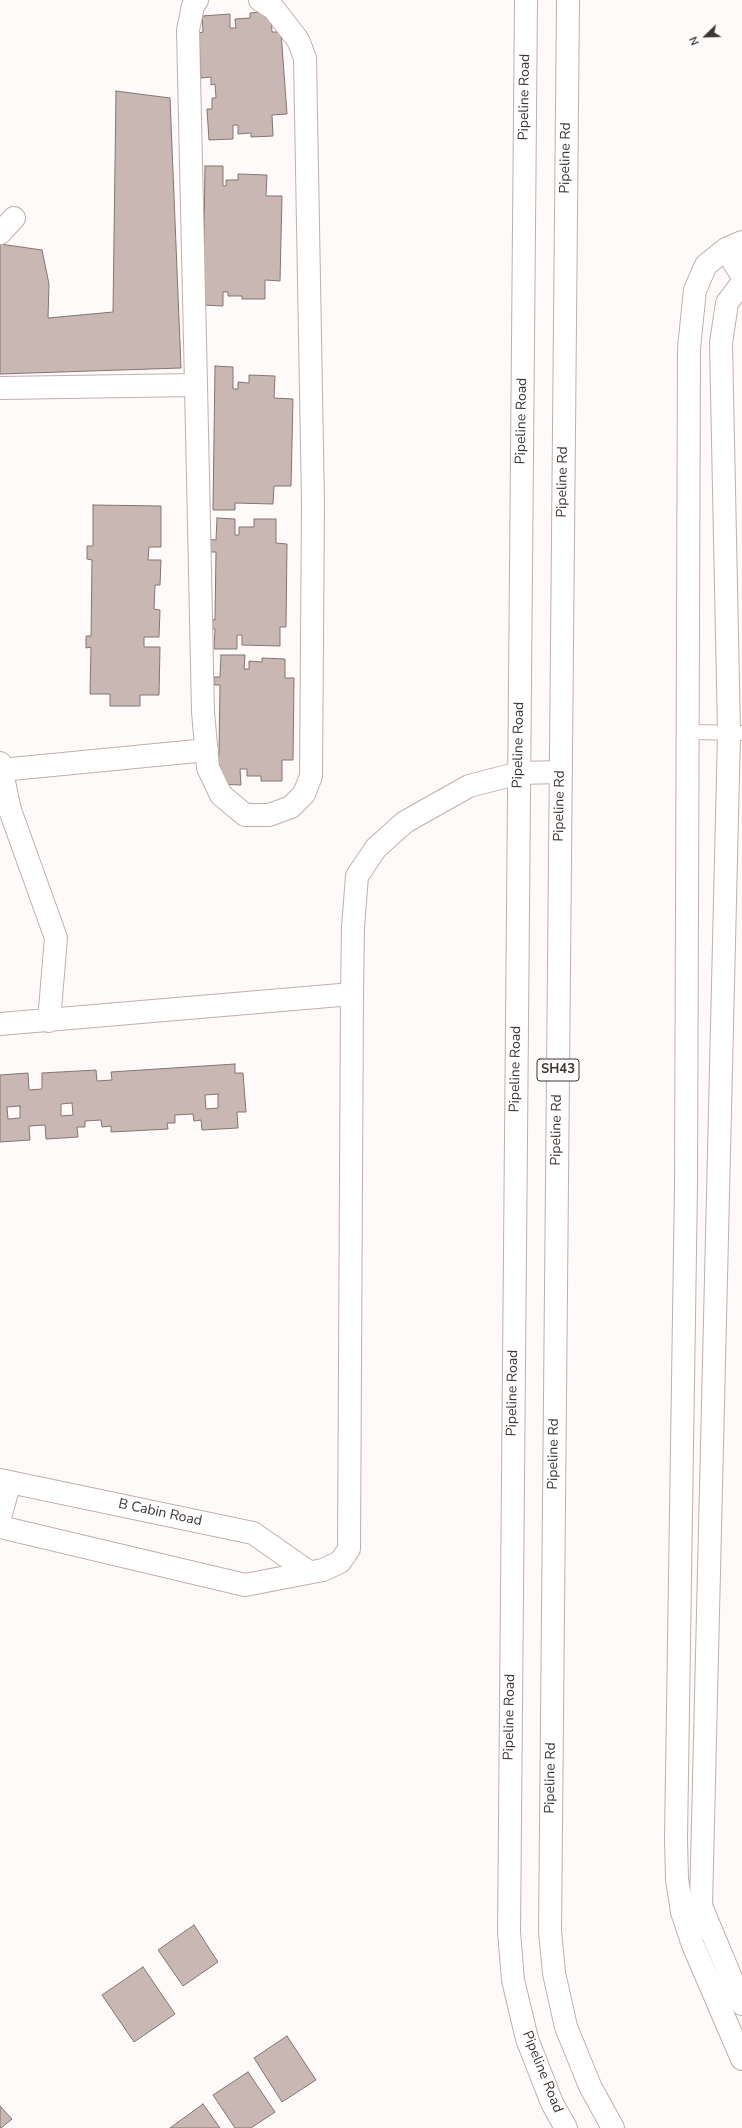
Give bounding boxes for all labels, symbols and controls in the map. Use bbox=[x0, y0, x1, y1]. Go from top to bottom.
north arrow bbox=[686, 16, 726, 56]
text: N bbox=[686, 34, 703, 48]
street label: Pipeline Road bbox=[516, 54, 534, 140]
street label: Pipeline Rd bbox=[557, 122, 575, 194]
street label: Pipeline Road bbox=[513, 378, 531, 464]
street label: Pipeline Rd bbox=[554, 446, 572, 518]
street label: Pipeline Road bbox=[510, 702, 528, 788]
street label: Pipeline Rd bbox=[551, 770, 569, 842]
street label: Pipeline Road bbox=[507, 1026, 525, 1112]
road number: SH43 bbox=[537, 1059, 579, 1081]
street label: Pipeline Rd bbox=[548, 1094, 566, 1166]
street label: Pipeline Road bbox=[504, 1350, 522, 1436]
street label: Pipeline Rd bbox=[545, 1418, 563, 1490]
street label: B Cabin Road bbox=[117, 1496, 203, 1530]
street label: Pipeline Road bbox=[501, 1674, 519, 1760]
street label: Pipeline Rd bbox=[542, 1742, 560, 1814]
street label: Pipeline Road bbox=[518, 2029, 566, 2115]

